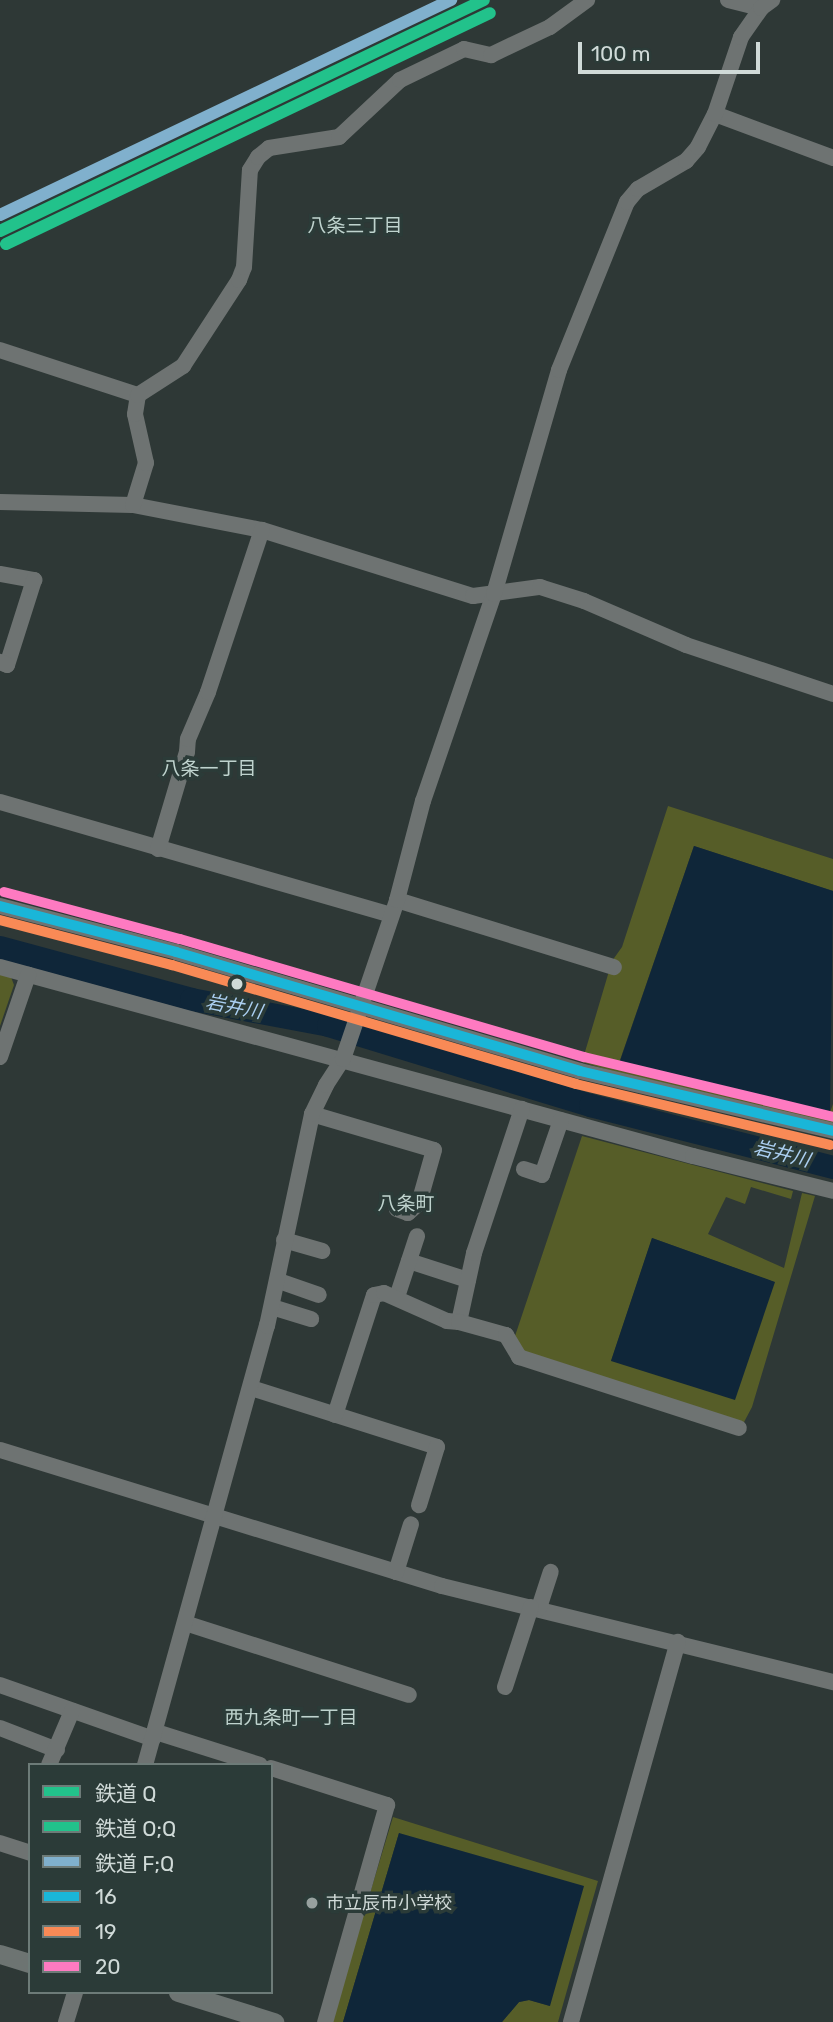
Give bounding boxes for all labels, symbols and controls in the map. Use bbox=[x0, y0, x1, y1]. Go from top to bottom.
scale bar bbox=[581, 28, 763, 72]
text: 100 m bbox=[591, 41, 650, 66]
district label: 八条三丁目 bbox=[308, 215, 402, 237]
district label: 八条一丁目 bbox=[162, 758, 256, 780]
unlabelled marker bbox=[230, 977, 244, 991]
water label: 岩井川 bbox=[204, 990, 264, 1024]
water label: 岩井川 bbox=[752, 1136, 812, 1172]
district label: 八条町 bbox=[378, 1193, 434, 1215]
district label: 西九条町一丁目 bbox=[225, 1707, 357, 1729]
legend bbox=[28, 1763, 273, 1994]
text: 鉄道 Q bbox=[95, 1781, 156, 1806]
text: 鉄道 O;Q bbox=[95, 1816, 176, 1841]
text: 鉄道 F;Q bbox=[95, 1851, 174, 1876]
text: 16 bbox=[95, 1884, 117, 1909]
place label: 市立辰市小学校 bbox=[326, 1892, 452, 1914]
marker: 市立辰市小学校 bbox=[304, 1895, 320, 1911]
text: 19 bbox=[95, 1919, 116, 1944]
text: 20 bbox=[95, 1954, 121, 1979]

